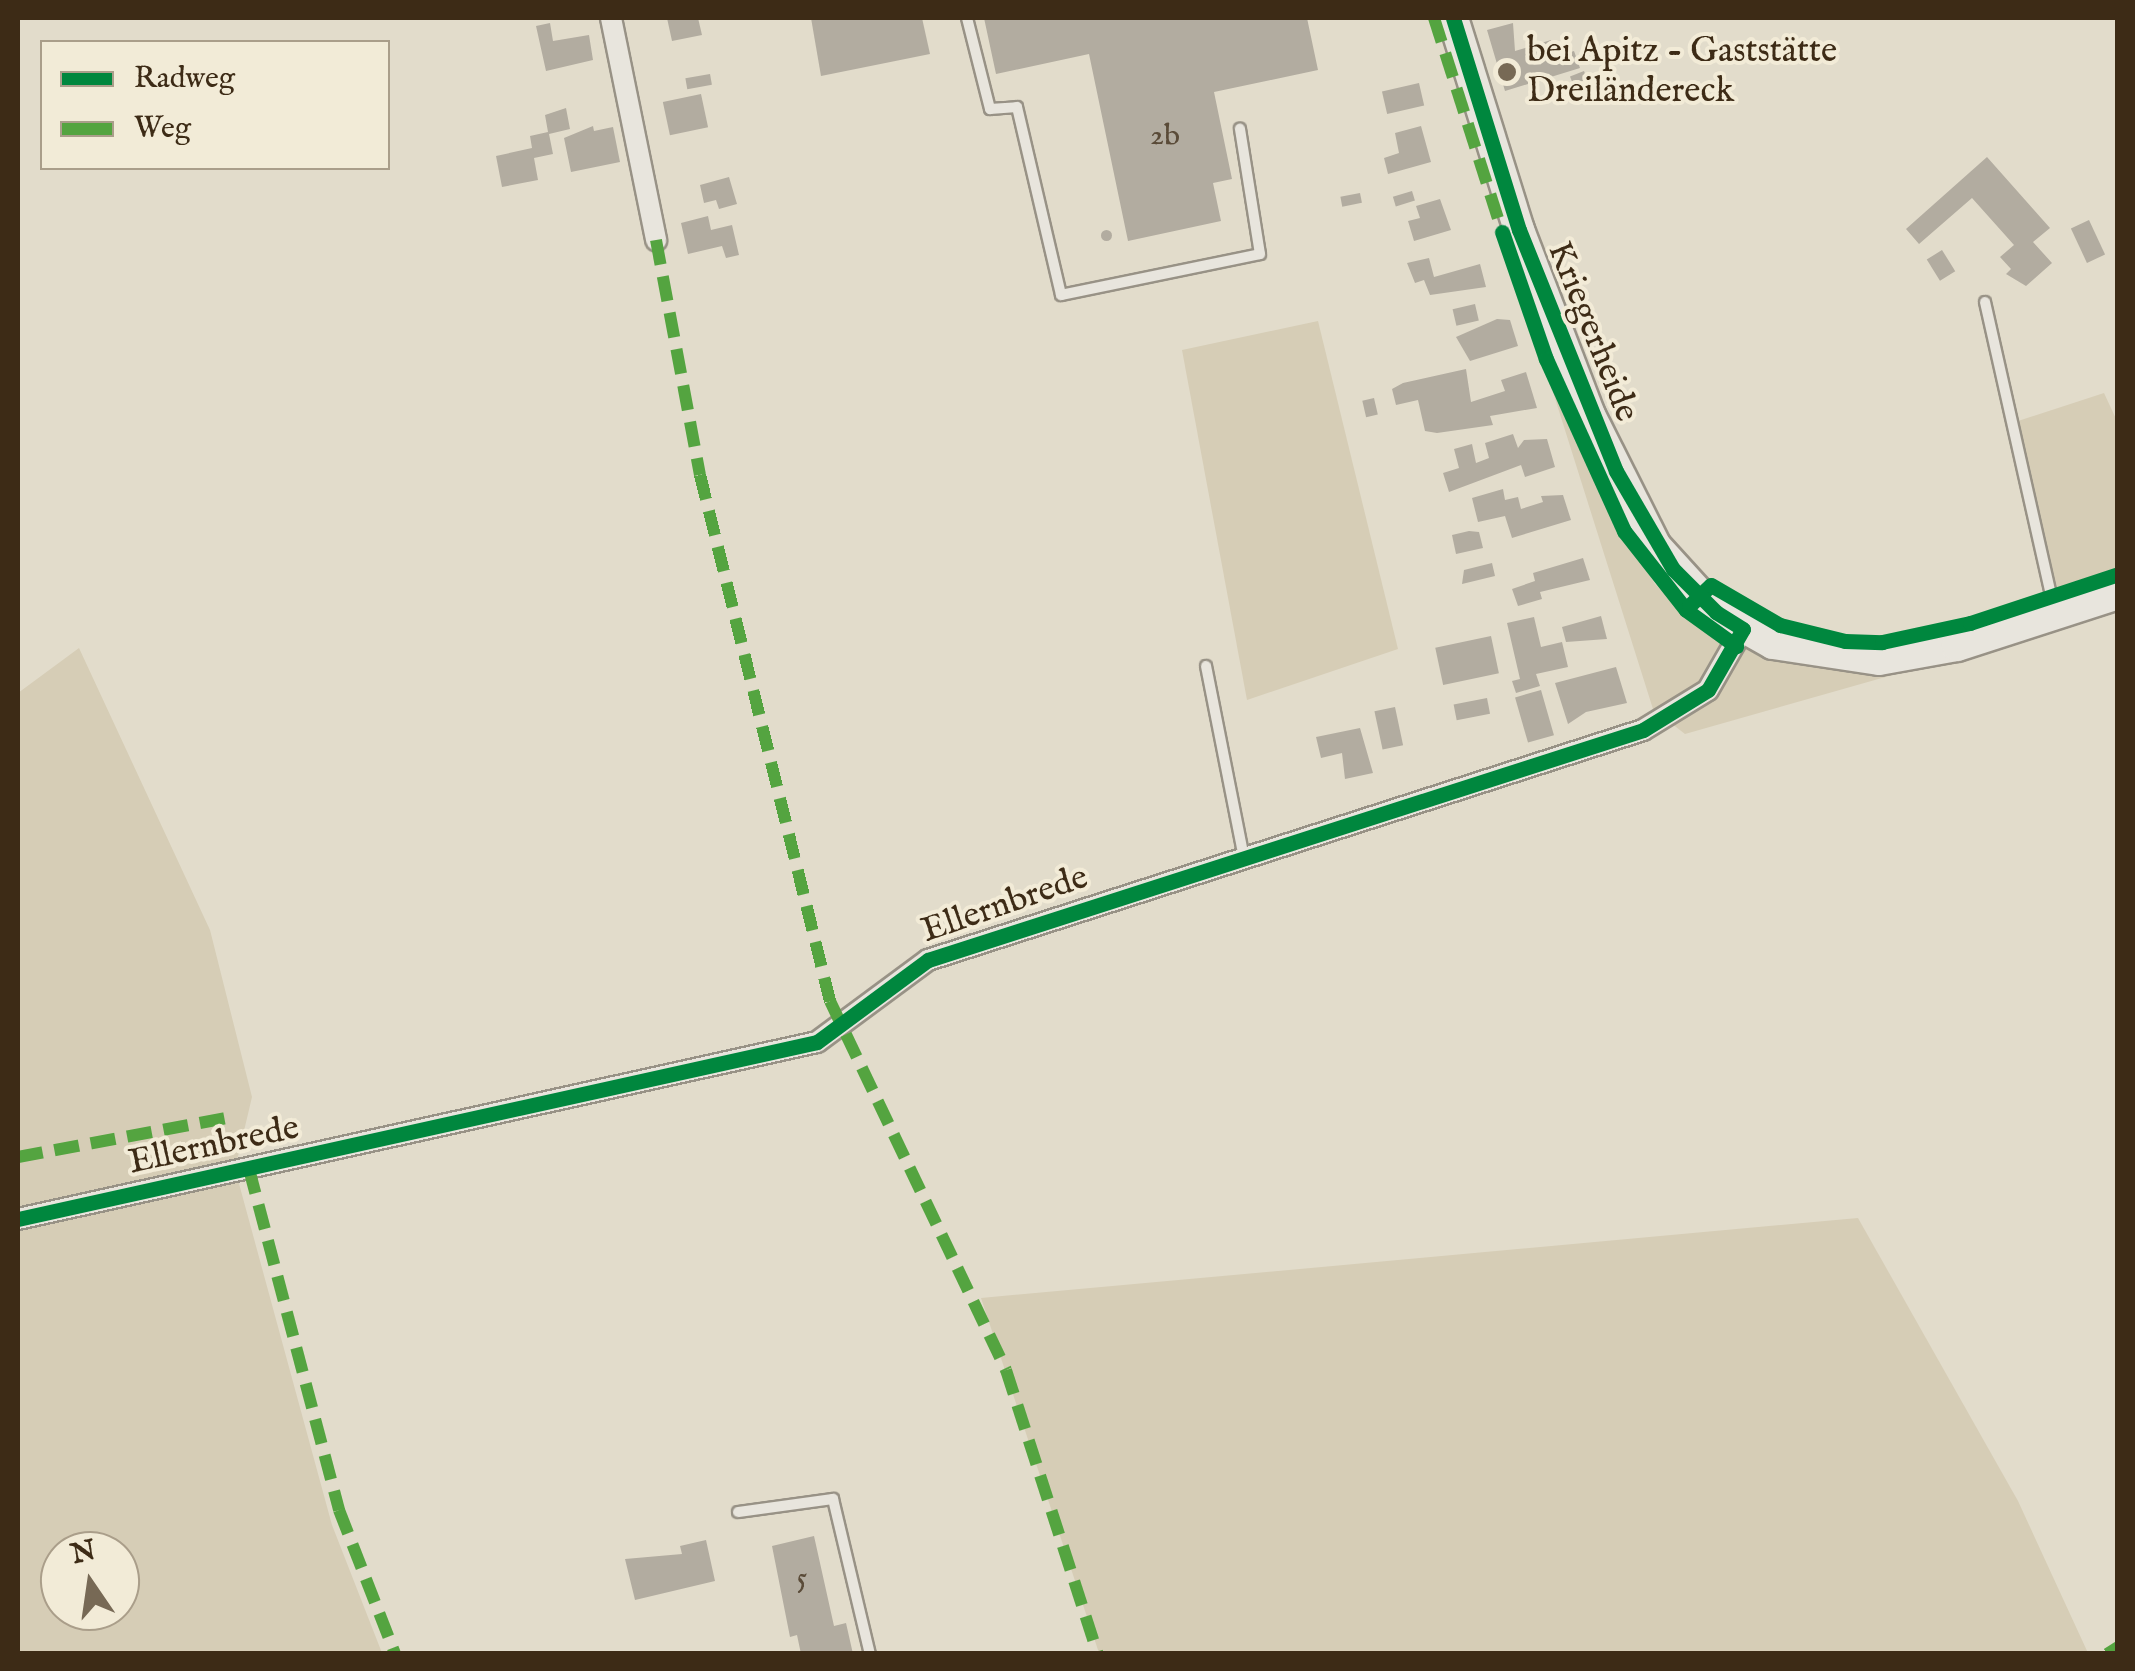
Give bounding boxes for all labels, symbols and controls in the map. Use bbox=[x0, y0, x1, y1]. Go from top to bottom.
place label: bei Apitz - Gaststätte Dreiländereck bbox=[1527, 31, 1837, 113]
legend bbox=[40, 40, 390, 170]
text: Radweg bbox=[134, 60, 235, 98]
marker: bei Apitz - Gaststätte Dreiländereck bbox=[1496, 61, 1518, 83]
text: Weg bbox=[134, 110, 191, 148]
house number: 2b bbox=[1150, 118, 1180, 154]
street label: Kriegerheide bbox=[1537, 236, 1647, 428]
street label: Ellernbrede bbox=[916, 857, 1094, 953]
street label: Ellernbrede bbox=[125, 1107, 303, 1185]
north arrow bbox=[40, 1531, 140, 1631]
text: N bbox=[68, 1533, 99, 1573]
house number: 5 bbox=[797, 1561, 807, 1597]

